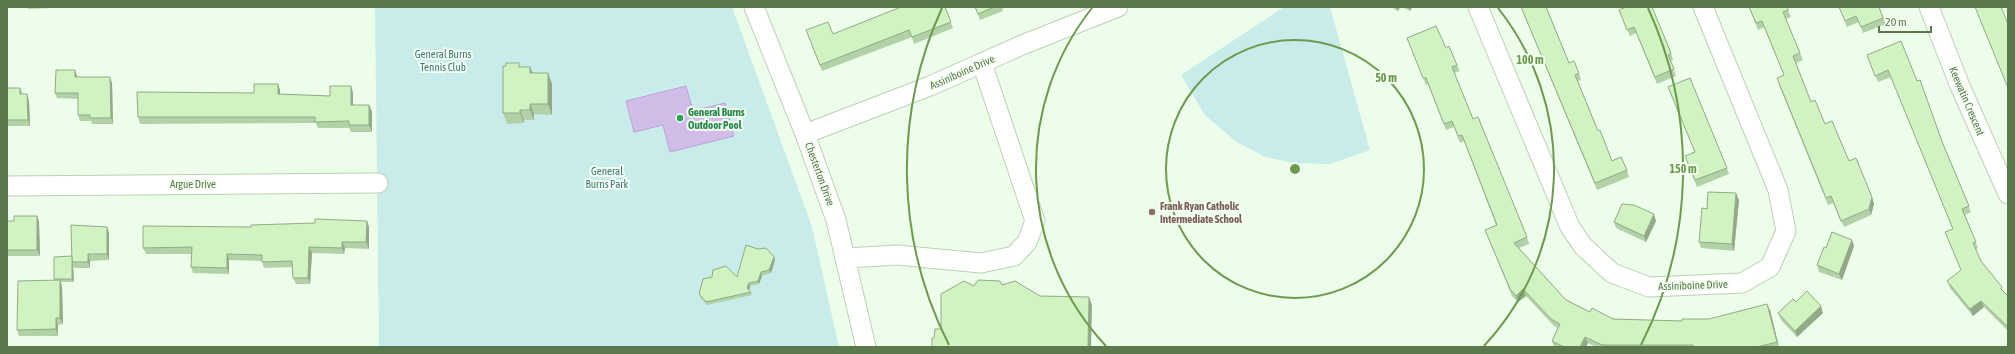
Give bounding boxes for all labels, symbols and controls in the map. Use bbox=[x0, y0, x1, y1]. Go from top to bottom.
scale bar bbox=[1879, 8, 1931, 34]
text: 20 m bbox=[1885, 15, 1907, 29]
park label: General Burns Tennis Club bbox=[415, 48, 471, 73]
street label: Assiniboine Drive bbox=[928, 52, 996, 92]
text: 100 m bbox=[1516, 53, 1544, 67]
street label: Keewatin Crescent bbox=[1947, 65, 1987, 137]
text: 50 m bbox=[1375, 71, 1397, 85]
place label: General Burns Outdoor Pool bbox=[688, 106, 745, 131]
marker: General Burns Outdoor Pool bbox=[675, 113, 685, 123]
street label: Chesterton Drive bbox=[803, 141, 837, 207]
centre of rings bbox=[1288, 162, 1302, 176]
text: 150 m bbox=[1669, 162, 1697, 176]
park label: General Burns Park bbox=[586, 165, 629, 190]
street label: Argue Drive bbox=[170, 178, 216, 190]
place label: Frank Ryan Catholic Intermediate School bbox=[1160, 200, 1243, 225]
marker: Frank Ryan Catholic Intermediate School bbox=[1147, 207, 1157, 217]
street label: Assiniboine Drive bbox=[1658, 278, 1728, 292]

